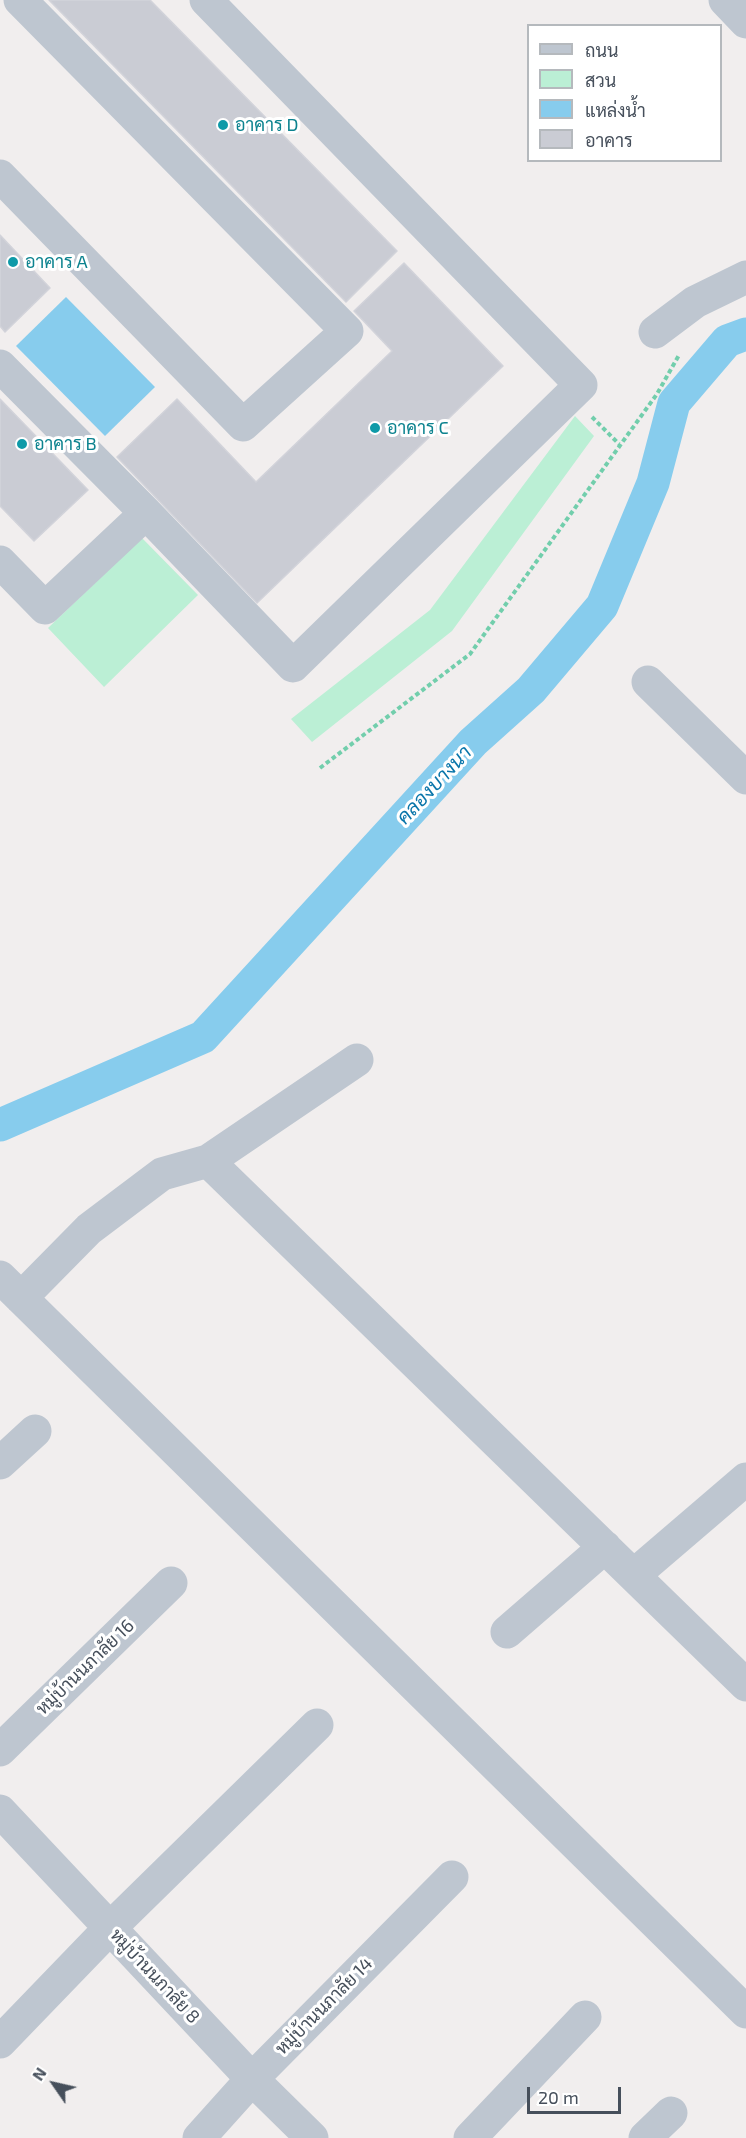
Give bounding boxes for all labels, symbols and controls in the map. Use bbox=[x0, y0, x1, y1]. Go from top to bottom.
legend bbox=[527, 24, 722, 162]
text: ถนน bbox=[585, 39, 618, 61]
text: สวน bbox=[585, 69, 616, 91]
text: แหล่งน้ำ bbox=[585, 99, 646, 121]
place label: อาคาร D bbox=[235, 114, 299, 136]
marker: อาคาร D bbox=[216, 118, 230, 132]
text: อาคาร bbox=[585, 129, 633, 151]
place label: อาคาร A bbox=[25, 251, 88, 273]
marker: อาคาร A bbox=[6, 255, 20, 269]
place label: อาคาร C bbox=[387, 417, 449, 439]
marker: อาคาร C bbox=[368, 421, 382, 435]
place label: อาคาร B bbox=[34, 433, 97, 455]
marker: อาคาร B bbox=[15, 437, 29, 451]
water label: คลองบางนา bbox=[392, 741, 476, 829]
street label: หมู่บ้านนภาลัย 16 bbox=[32, 1615, 138, 1719]
street label: หมู่บ้านนภาลัย 8 bbox=[106, 1924, 204, 2028]
street label: หมู่บ้านนภาลัย 14 bbox=[271, 1953, 377, 2059]
north arrow bbox=[24, 2054, 84, 2114]
text: N bbox=[28, 2064, 50, 2084]
scale bar bbox=[530, 2075, 624, 2113]
text: 20 m bbox=[538, 2086, 579, 2108]

